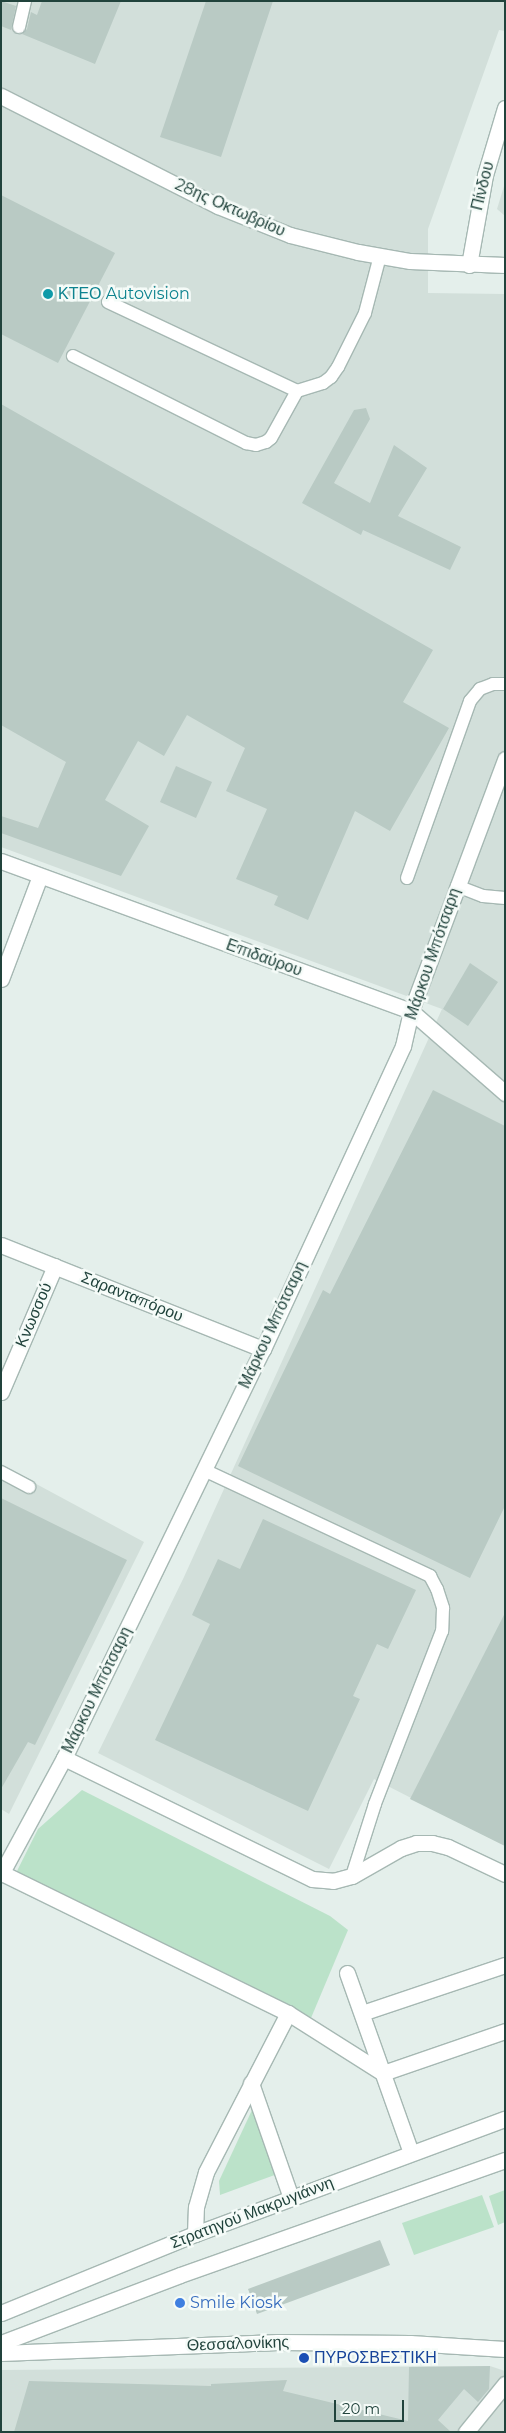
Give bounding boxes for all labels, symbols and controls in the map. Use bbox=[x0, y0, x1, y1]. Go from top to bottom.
street label: Πίνδου bbox=[468, 160, 498, 212]
street label: 28ης Οκτωβρίου bbox=[172, 175, 288, 241]
place label: ΚΤΕΟ Autovision bbox=[58, 284, 190, 304]
marker: ΚΤΕΟ Autovision bbox=[42, 288, 54, 300]
street label: Μάρκου Μπότσαρη bbox=[401, 886, 465, 1022]
street label: Επιδαύρου bbox=[223, 935, 305, 981]
street label: Μάρκου Μπότσαρη bbox=[235, 1258, 311, 1392]
street label: Σαρανταπόρου bbox=[78, 1268, 186, 1326]
street label: Κνωσσού bbox=[12, 1280, 56, 1350]
street label: Μάρκου Μπότσαρη bbox=[58, 1624, 136, 1756]
street label: Στρατηγού Μακρυγιάννη bbox=[168, 2173, 336, 2253]
place label: Smile Kiosk bbox=[190, 2293, 282, 2313]
marker: Smile Kiosk bbox=[174, 2297, 186, 2309]
street label: Θεσσαλονίκης bbox=[187, 2333, 289, 2355]
place label: ΠΥΡΟΣΒΕΣΤΙΚΗ bbox=[314, 2348, 437, 2368]
marker: ΠΥΡΟΣΒΕΣΤΙΚΗ bbox=[298, 2352, 310, 2364]
scale bar bbox=[336, 2390, 406, 2422]
text: 20 m bbox=[342, 2399, 380, 2418]

